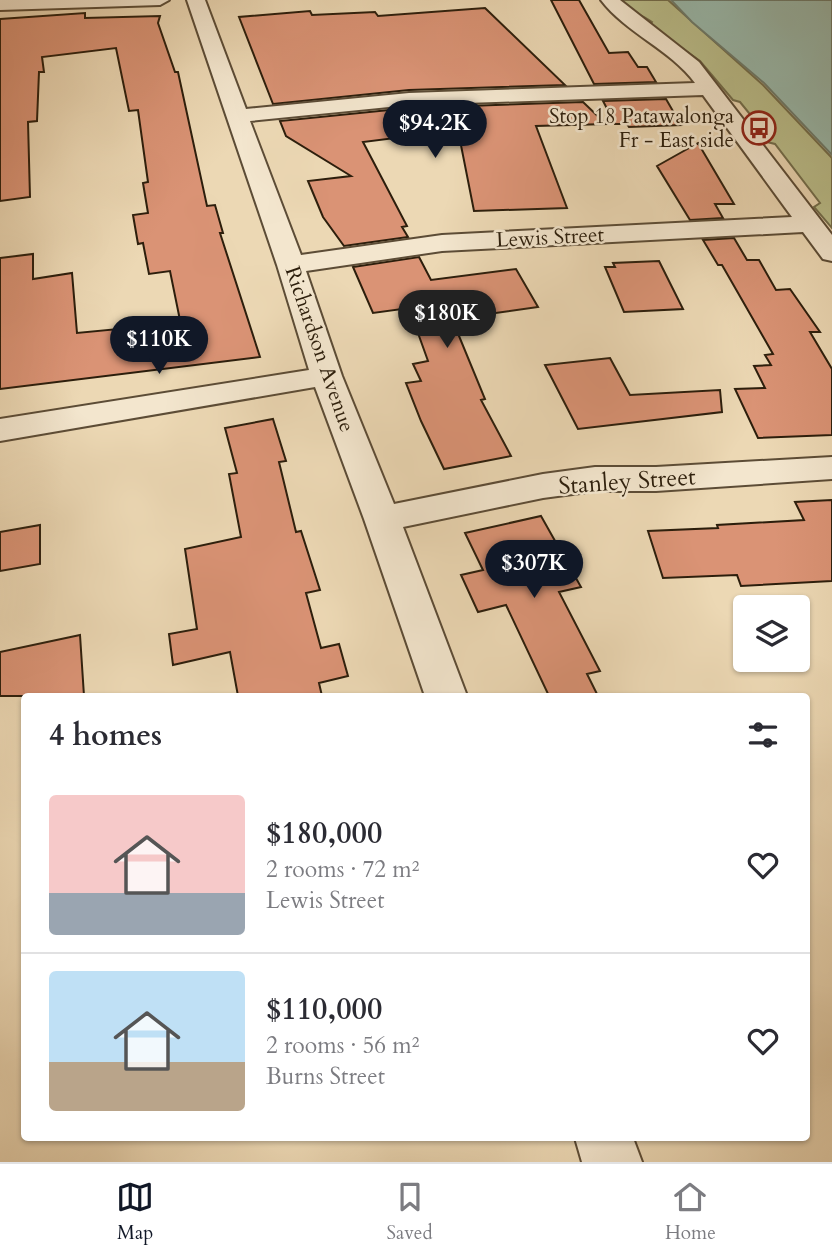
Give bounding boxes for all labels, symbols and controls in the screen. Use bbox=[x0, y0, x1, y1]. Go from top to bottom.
pin: $94.2K bbox=[378, 100, 492, 160]
place label: Stop 18 Patawalonga Fr - East side bbox=[549, 102, 734, 155]
text: $94.2K bbox=[399, 107, 471, 138]
bus stop icon: Stop 18 Patawalonga Fr - East side bbox=[740, 109, 778, 147]
street label: Lewis Street bbox=[495, 220, 605, 255]
street label: Richardson Avenue bbox=[278, 262, 361, 436]
pin: $180K bbox=[398, 290, 496, 350]
text: $180K bbox=[414, 297, 480, 328]
pin: $110K bbox=[110, 316, 208, 376]
text: $110K bbox=[126, 323, 192, 354]
street label: Stanley Street bbox=[557, 460, 697, 503]
pin: $307K bbox=[485, 540, 583, 600]
text: $307K bbox=[501, 547, 567, 578]
map controls bbox=[733, 595, 810, 672]
button: layers bbox=[733, 595, 810, 672]
text: 4 homes bbox=[49, 715, 162, 756]
icon: filters bbox=[744, 716, 782, 754]
text: $180,000 bbox=[266, 813, 382, 854]
icon: home bbox=[105, 823, 189, 907]
icon: heart bbox=[744, 846, 782, 884]
text: 2 rooms · 72 m² bbox=[266, 854, 419, 885]
text: Lewis Street bbox=[266, 885, 384, 916]
text: $110,000 bbox=[266, 989, 382, 1030]
icon: home bbox=[105, 999, 189, 1083]
icon: heart bbox=[744, 1022, 782, 1060]
text: 2 rooms · 56 m² bbox=[266, 1030, 419, 1061]
text: Burns Street bbox=[266, 1061, 385, 1092]
tab: Map bbox=[116, 1178, 154, 1246]
tab: Saved bbox=[387, 1178, 433, 1246]
tab: Home bbox=[665, 1178, 716, 1246]

